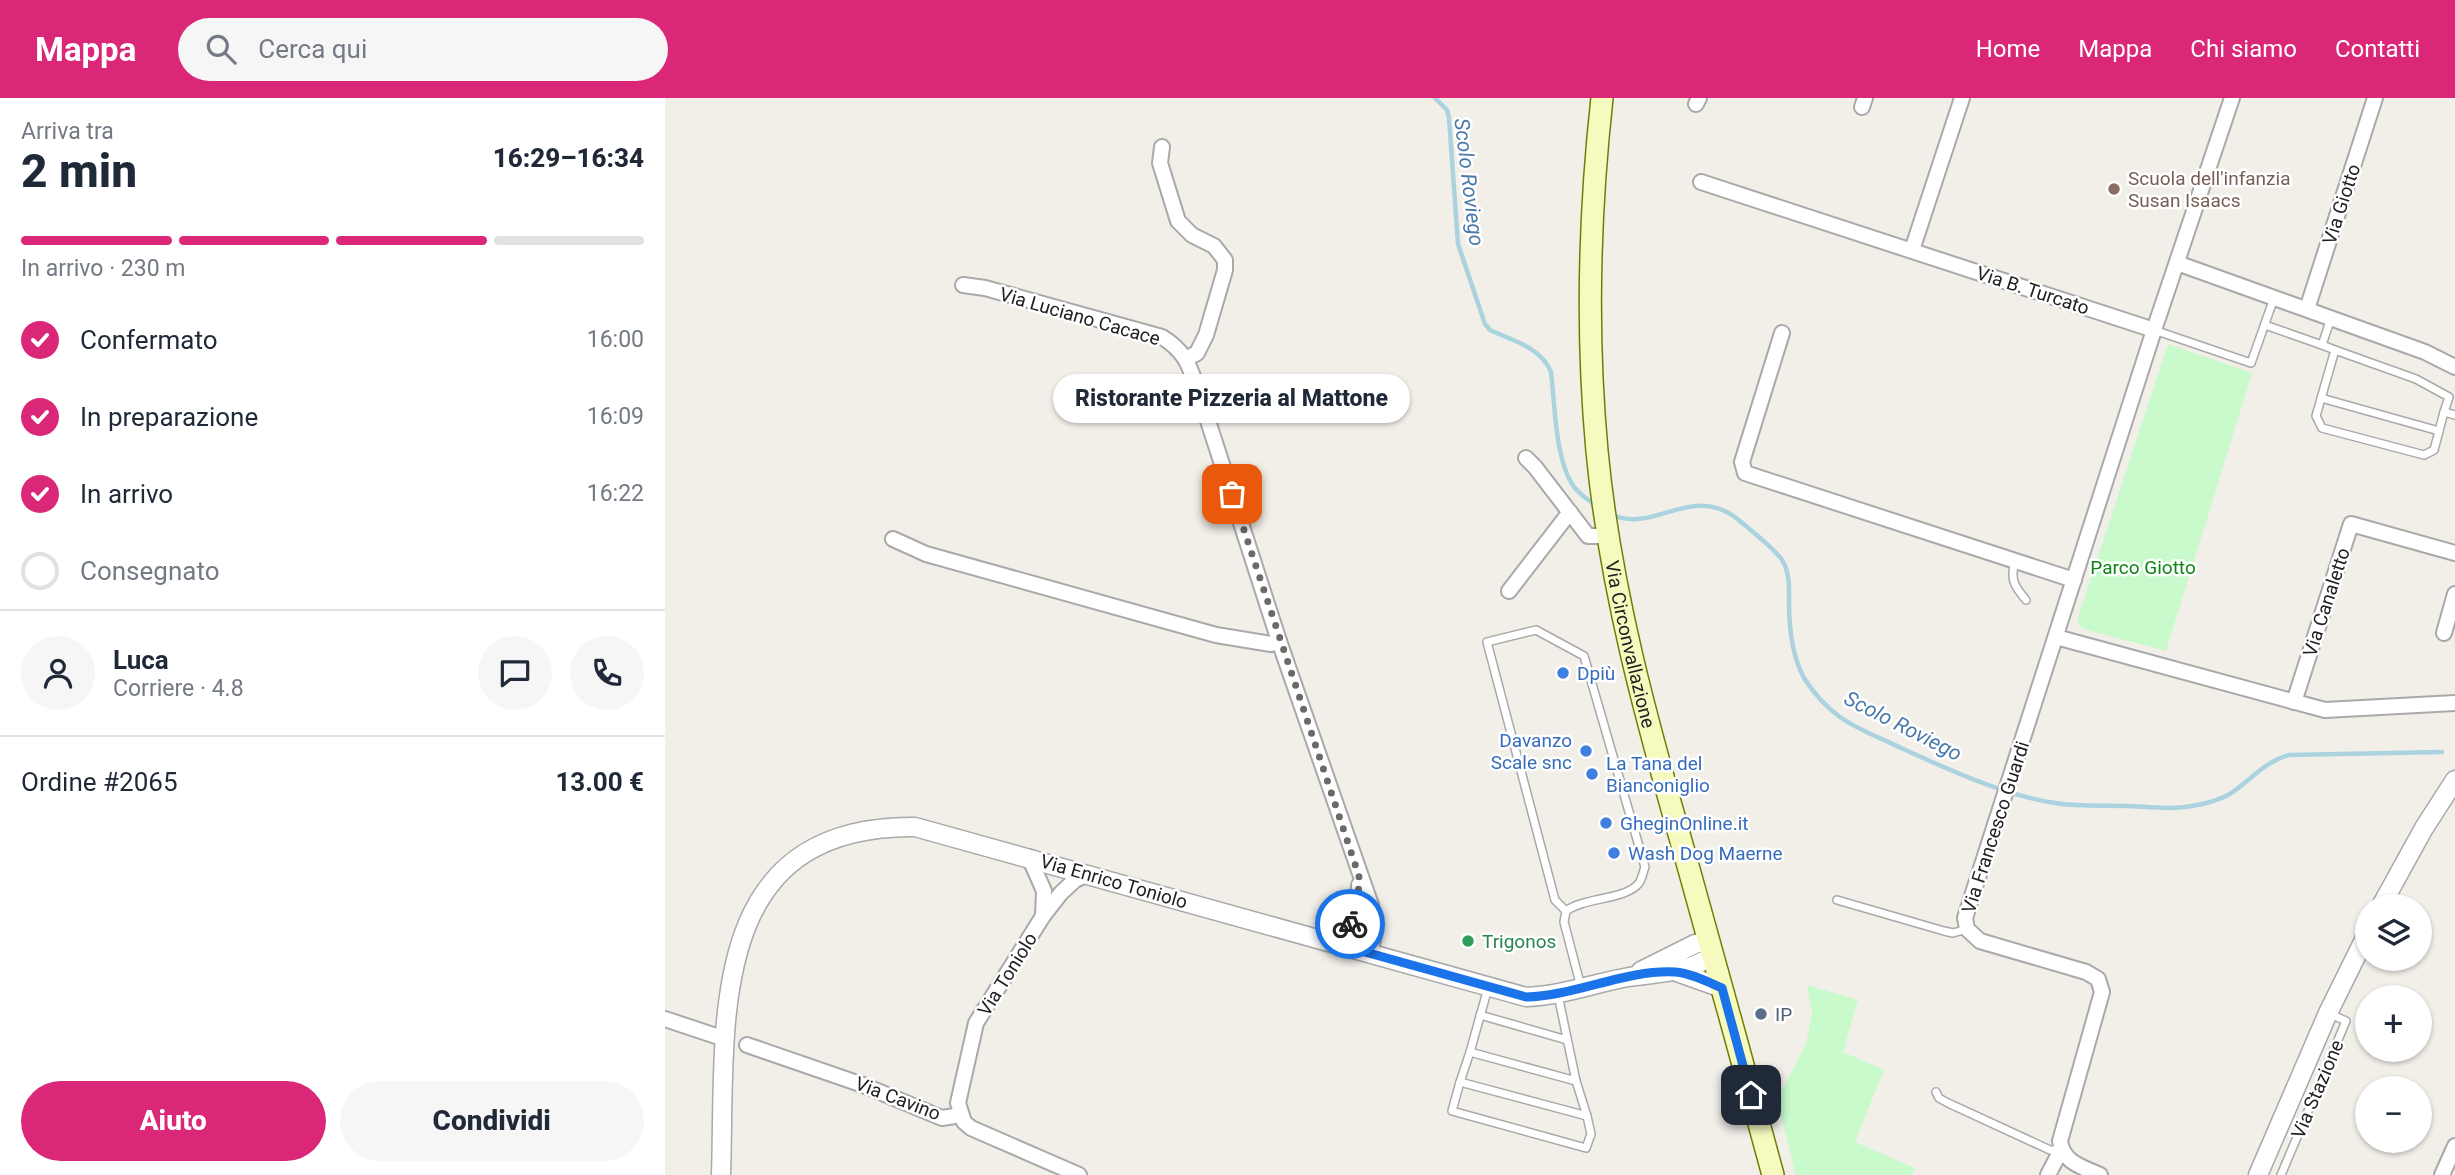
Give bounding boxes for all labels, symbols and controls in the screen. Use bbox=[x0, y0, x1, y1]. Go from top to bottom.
search box bbox=[178, 18, 668, 81]
text: Mappa bbox=[35, 30, 136, 69]
icon: search bbox=[202, 30, 240, 68]
text: Cerca qui bbox=[258, 34, 367, 64]
text: Home bbox=[1976, 35, 2040, 63]
text: Mappa bbox=[2078, 35, 2152, 63]
text: Chi siamo bbox=[2190, 35, 2297, 63]
text: Contatti bbox=[2335, 35, 2420, 63]
water label: Scolo Roviego bbox=[1449, 117, 1489, 247]
text: Arriva tra bbox=[21, 118, 114, 145]
text: 16:29–16:34 bbox=[493, 143, 644, 173]
text: 2 min bbox=[21, 144, 137, 198]
street label: Via Giotto bbox=[2318, 161, 2365, 247]
place label: Scuola dell'infanzia Susan Isaacs bbox=[2128, 167, 2290, 212]
marker: Scuola dell'infanzia Susan Isaacs bbox=[2106, 181, 2122, 197]
text: In arrivo · 230 m bbox=[21, 255, 186, 282]
street label: Via B. Turcato bbox=[1974, 261, 2092, 320]
street label: Via Luciano Cacace bbox=[997, 283, 1163, 350]
icon: check bbox=[21, 321, 59, 359]
text: Confermato bbox=[80, 325, 217, 355]
text: 16:00 bbox=[587, 326, 644, 353]
callout: Ristorante Pizzeria al Mattone bbox=[1053, 375, 1411, 424]
text: Ristorante Pizzeria al Mattone bbox=[1075, 385, 1388, 412]
icon: check bbox=[21, 398, 59, 436]
text: In preparazione bbox=[80, 402, 258, 432]
text: 16:09 bbox=[587, 403, 644, 430]
pin bbox=[1202, 464, 1262, 524]
icon: check bbox=[21, 475, 59, 513]
icon: bag bbox=[1213, 475, 1251, 513]
text: In arrivo bbox=[80, 479, 173, 509]
text: 16:22 bbox=[587, 480, 644, 507]
street label: Via Canaletto bbox=[2298, 545, 2355, 659]
text: Consegnato bbox=[80, 556, 220, 586]
park label: Parco Giotto bbox=[2090, 556, 2196, 579]
street label: Via Circonvallazione bbox=[1600, 559, 1660, 731]
button: person bbox=[21, 636, 95, 710]
button: chat bbox=[478, 636, 552, 710]
button: phone bbox=[570, 636, 644, 710]
text: Luca bbox=[113, 645, 169, 675]
place label: Dpiù bbox=[1577, 662, 1615, 685]
marker: Dpiù bbox=[1555, 665, 1571, 681]
text: Corriere · 4.8 bbox=[113, 675, 244, 702]
water label: Scolo Roviego bbox=[1840, 686, 1966, 766]
place label: Davanzo Scale snc bbox=[1491, 729, 1572, 774]
street label: Via Francesco Guardi bbox=[1957, 738, 2034, 916]
marker: Davanzo Scale snc bbox=[1578, 743, 1594, 759]
place label: La Tana del Bianconiglio bbox=[1606, 752, 1710, 797]
marker: La Tana del Bianconiglio bbox=[1584, 766, 1600, 782]
text: Ordine #2065 bbox=[21, 767, 178, 797]
text: 13.00 € bbox=[555, 767, 644, 797]
place label: GheginOnline.it bbox=[1620, 812, 1748, 835]
marker: GheginOnline.it bbox=[1598, 815, 1614, 831]
place label: Wash Dog Maerne bbox=[1628, 842, 1783, 865]
marker: Wash Dog Maerne bbox=[1606, 845, 1622, 861]
street label: Via Enrico Toniolo bbox=[1038, 849, 1190, 913]
courier bbox=[1315, 889, 1385, 959]
map controls bbox=[2355, 894, 2432, 1153]
button: layers bbox=[2355, 894, 2432, 971]
icon: bike bbox=[1331, 905, 1369, 943]
street label: Via Toniolo bbox=[973, 928, 1042, 1020]
place label: Trigonos bbox=[1482, 930, 1556, 953]
marker: Trigonos bbox=[1460, 933, 1476, 949]
button: + bbox=[2355, 985, 2432, 1062]
place label: IP bbox=[1775, 1003, 1792, 1026]
marker: IP bbox=[1753, 1006, 1769, 1022]
street label: Via Stazione bbox=[2286, 1036, 2349, 1142]
pin bbox=[1721, 1065, 1781, 1125]
street label: Via Cavino bbox=[852, 1072, 944, 1125]
icon: home bbox=[1732, 1076, 1770, 1114]
button: − bbox=[2355, 1076, 2432, 1153]
button: Aiuto bbox=[21, 1081, 326, 1161]
button: Condividi bbox=[340, 1081, 644, 1161]

